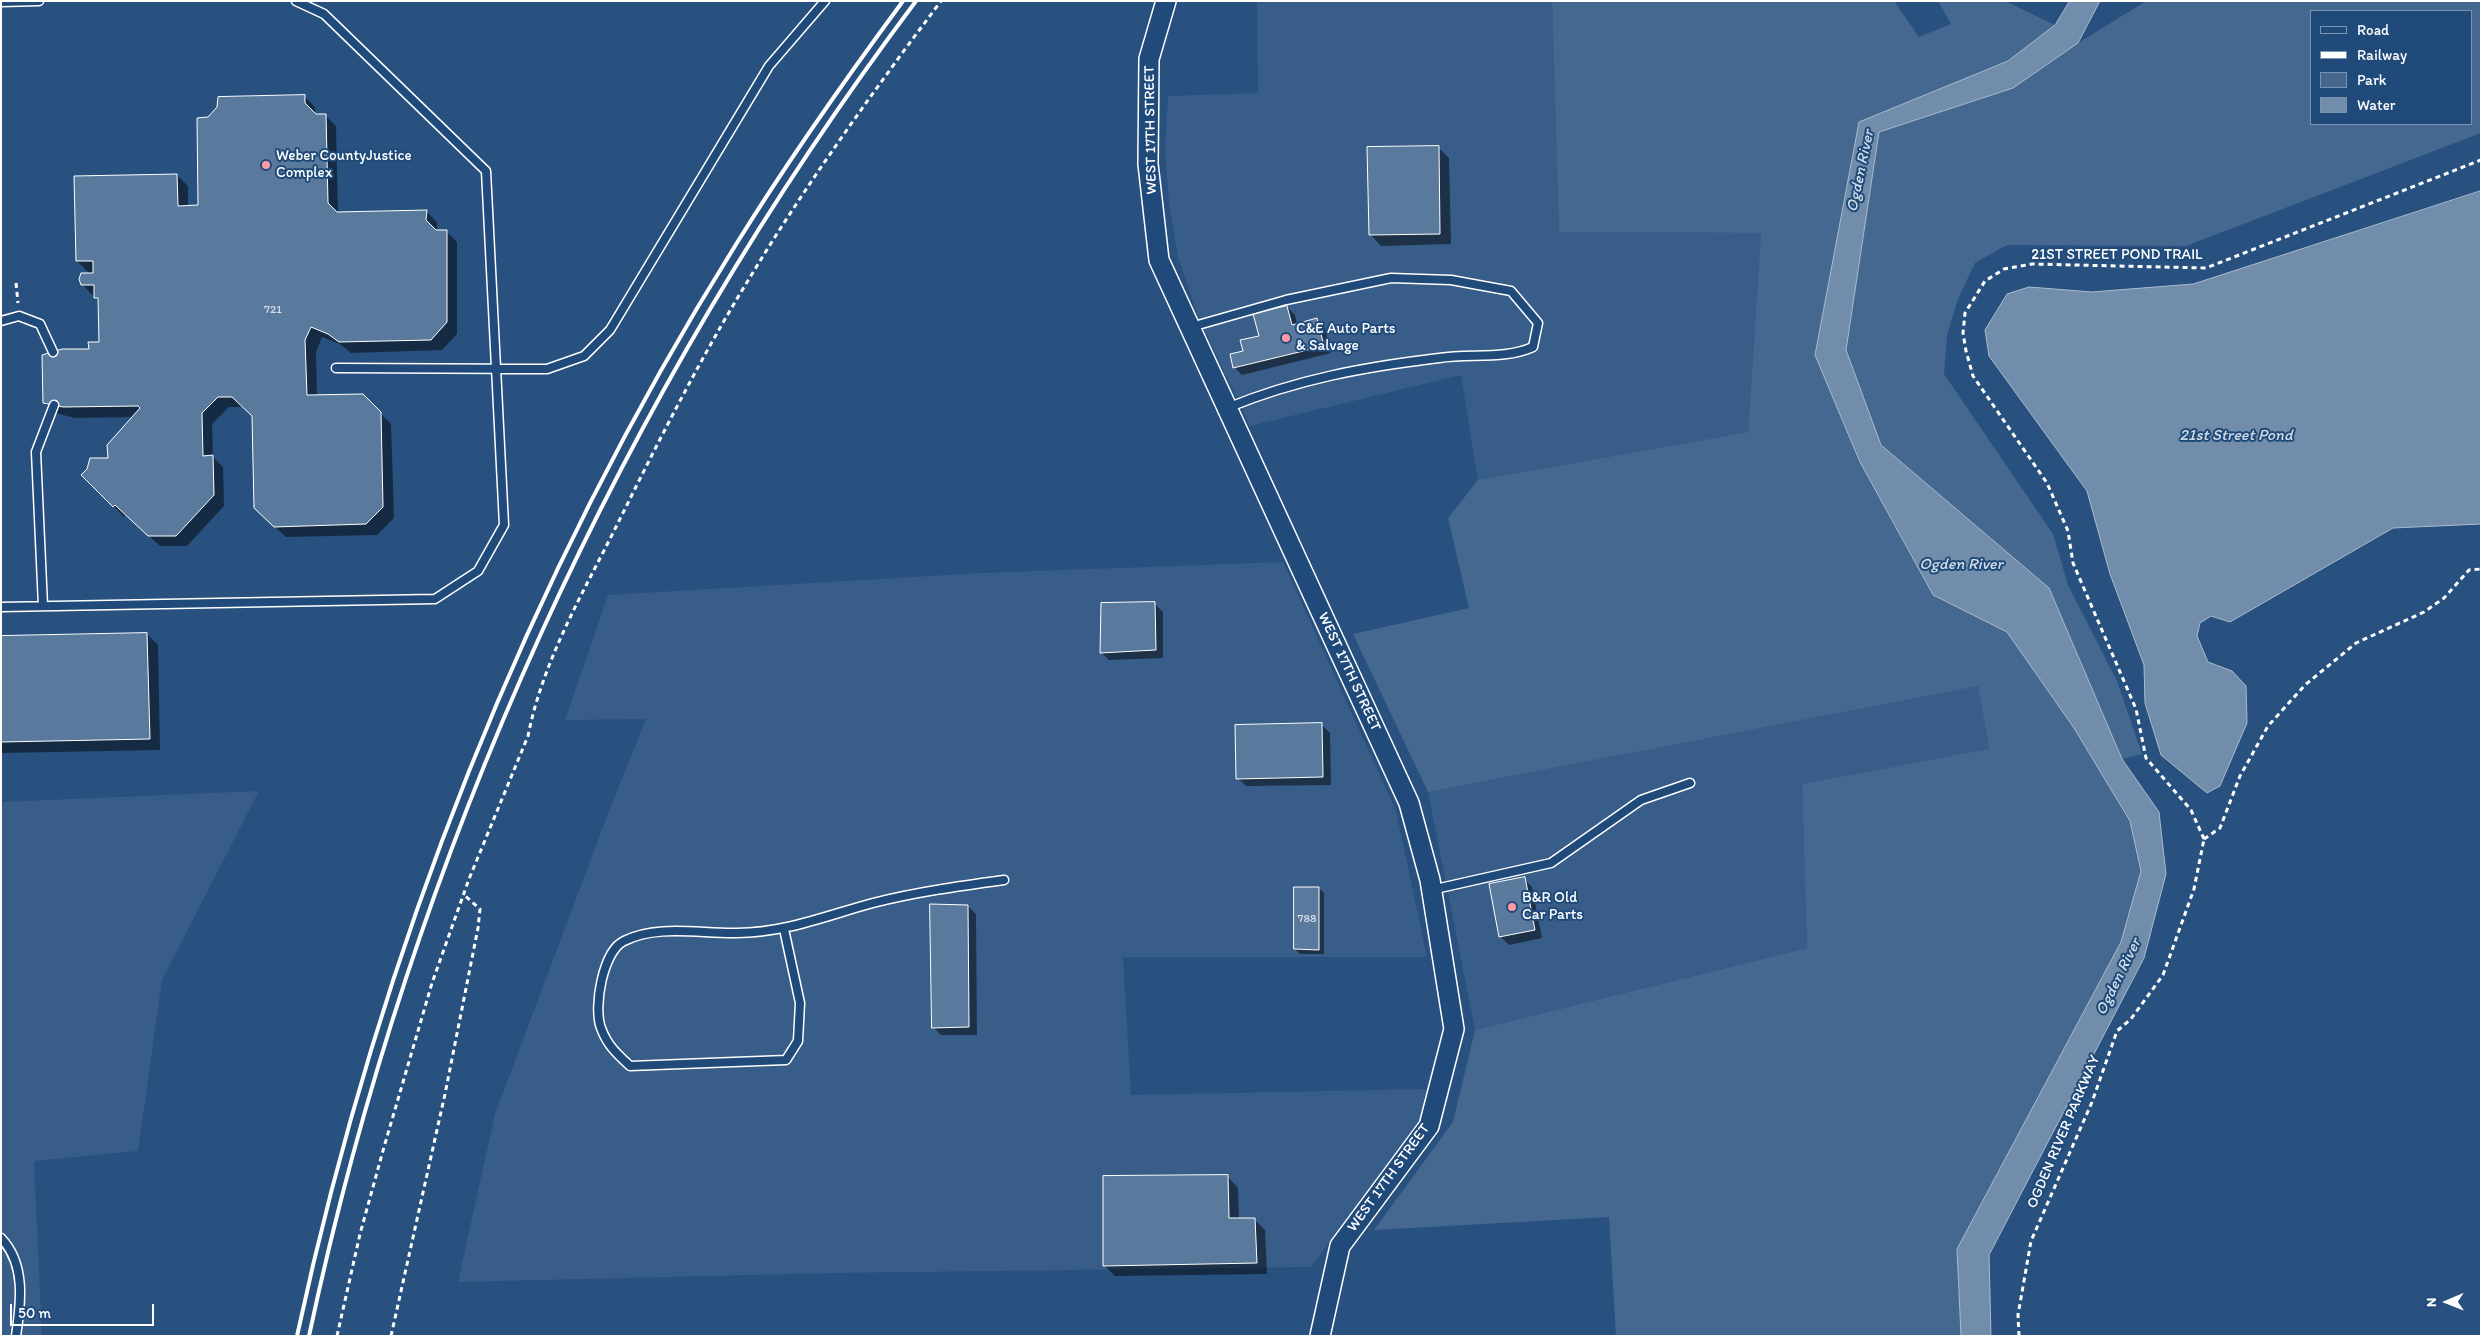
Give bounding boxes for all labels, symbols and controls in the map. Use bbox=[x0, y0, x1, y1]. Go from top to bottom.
legend bbox=[2310, 10, 2472, 125]
text: Road bbox=[2357, 21, 2389, 39]
text: Railway bbox=[2357, 46, 2407, 64]
street label: WEST 17TH STREET bbox=[1141, 65, 1161, 195]
text: Park bbox=[2357, 71, 2387, 89]
text: Water bbox=[2357, 96, 2395, 114]
water label: Ogden River bbox=[1843, 128, 1879, 214]
place label: Weber CountyJustice Complex bbox=[276, 147, 412, 182]
marker: Weber CountyJustice Complex bbox=[260, 159, 272, 171]
street label: 21ST STREET POND TRAIL bbox=[2031, 246, 2203, 264]
house number: 721 bbox=[264, 303, 282, 317]
place label: C&E Auto Parts & Salvage bbox=[1296, 320, 1396, 355]
marker: C&E Auto Parts & Salvage bbox=[1280, 332, 1292, 344]
water label: 21st Street Pond bbox=[2180, 426, 2292, 446]
water label: Ogden River bbox=[1919, 555, 2003, 575]
street label: WEST 17TH STREET bbox=[1314, 610, 1384, 734]
place label: B&R Old Car Parts bbox=[1522, 889, 1583, 924]
marker: B&R Old Car Parts bbox=[1506, 901, 1518, 913]
house number: 788 bbox=[1297, 912, 1317, 926]
water label: Ogden River bbox=[2092, 935, 2146, 1019]
street label: OGDEN RIVER PARKWAY bbox=[2024, 1053, 2104, 1211]
street label: WEST 17TH STREET bbox=[1344, 1120, 1434, 1236]
north arrow bbox=[2422, 1277, 2472, 1327]
scale bar bbox=[12, 1294, 156, 1326]
text: N bbox=[2423, 1297, 2440, 1307]
text: 50 m bbox=[18, 1304, 51, 1322]

